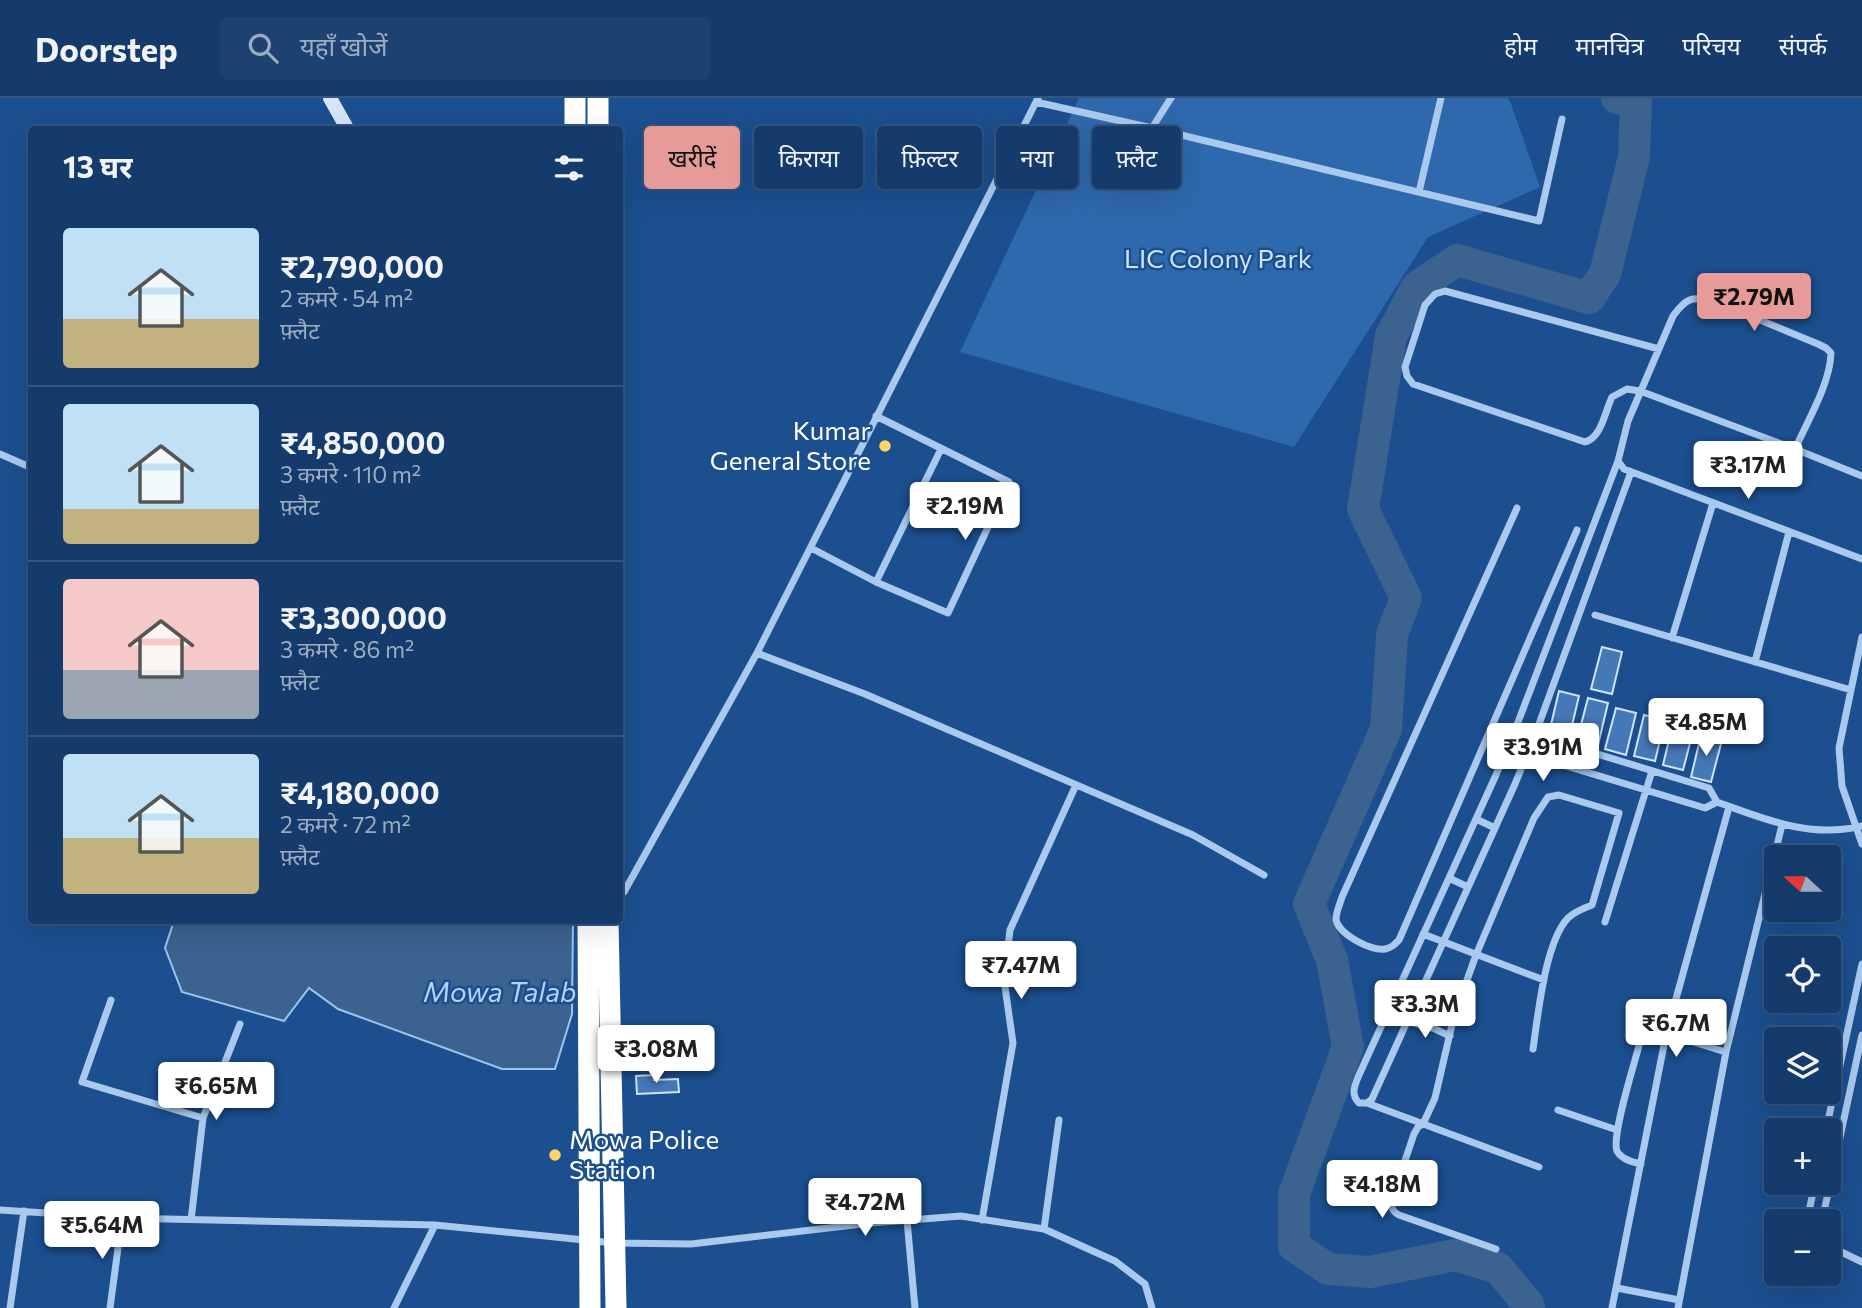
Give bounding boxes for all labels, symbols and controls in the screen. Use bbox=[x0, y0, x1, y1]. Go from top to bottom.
search box bbox=[220, 17, 710, 80]
text: Doorstep bbox=[35, 28, 178, 69]
icon: search bbox=[244, 29, 282, 67]
text: यहाँ खोजें bbox=[300, 30, 388, 61]
text: होम bbox=[1504, 31, 1537, 60]
text: मानचित्र bbox=[1575, 31, 1644, 60]
text: परिचय bbox=[1682, 31, 1741, 60]
text: संपर्क bbox=[1779, 31, 1827, 60]
chip: खरीदें bbox=[644, 126, 740, 189]
chip: किराया bbox=[754, 126, 863, 189]
chip: फ़िल्टर bbox=[877, 126, 982, 189]
chip: नया bbox=[996, 126, 1078, 189]
chip: फ़्लैट bbox=[1092, 126, 1181, 189]
text: 13 घर bbox=[63, 147, 132, 184]
icon: filters bbox=[550, 149, 588, 187]
park label: LIC Colony Park bbox=[1124, 242, 1312, 273]
text: ₹2,790,000 bbox=[280, 247, 444, 284]
icon: home bbox=[119, 256, 203, 340]
pin: ₹2.79M bbox=[1697, 274, 1811, 333]
text: ₹2.79M bbox=[1713, 282, 1795, 310]
text: 2 कमरे · 54 m² bbox=[280, 284, 413, 312]
text: फ़्लैट bbox=[280, 316, 320, 344]
place label: Kumar General Store bbox=[710, 414, 871, 475]
text: ₹4,850,000 bbox=[280, 423, 445, 460]
icon: home bbox=[119, 432, 203, 516]
marker: Kumar General Store bbox=[877, 438, 893, 454]
pin: ₹3.17M bbox=[1691, 442, 1805, 501]
text: ₹3.17M bbox=[1710, 450, 1786, 478]
text: 3 कमरे · 110 m² bbox=[280, 460, 421, 488]
pin: ₹2.19M bbox=[908, 482, 1022, 542]
text: ₹2.19M bbox=[926, 491, 1004, 519]
text: फ़्लैट bbox=[280, 492, 320, 520]
text: ₹3,300,000 bbox=[280, 598, 447, 635]
icon: home bbox=[119, 607, 203, 691]
text: 3 कमरे · 86 m² bbox=[280, 635, 414, 663]
text: फ़्लैट bbox=[280, 667, 320, 695]
pin: ₹4.85M bbox=[1649, 698, 1763, 758]
text: ₹4.85M bbox=[1664, 707, 1748, 735]
pin: ₹3.91M bbox=[1486, 724, 1600, 783]
text: ₹3.91M bbox=[1503, 732, 1583, 760]
text: ₹4,180,000 bbox=[280, 773, 440, 810]
icon: home bbox=[119, 782, 203, 866]
text: 2 कमरे · 72 m² bbox=[280, 810, 411, 838]
text: फ़्लैट bbox=[280, 842, 320, 870]
north arrow bbox=[1764, 845, 1841, 922]
map controls bbox=[1764, 845, 1841, 1286]
button: locate bbox=[1764, 936, 1841, 1013]
pin: ₹7.47M bbox=[964, 942, 1078, 1001]
text: ₹7.47M bbox=[981, 950, 1061, 978]
water label: Mowa Talab bbox=[423, 974, 577, 1008]
pin: ₹3.3M bbox=[1376, 981, 1474, 1040]
text: ₹3.3M bbox=[1391, 989, 1459, 1017]
pin: ₹6.7M bbox=[1627, 1000, 1725, 1059]
text: ₹6.7M bbox=[1642, 1008, 1710, 1036]
pin: ₹3.08M bbox=[599, 1026, 713, 1085]
button: layers bbox=[1764, 1027, 1841, 1104]
text: ₹3.08M bbox=[614, 1034, 698, 1062]
pin: ₹6.65M bbox=[159, 1062, 273, 1122]
text: ₹6.65M bbox=[174, 1071, 258, 1099]
button: + bbox=[1764, 1118, 1841, 1195]
place label: Mowa Police Station bbox=[569, 1123, 719, 1184]
marker: Mowa Police Station bbox=[547, 1147, 563, 1163]
pin: ₹4.18M bbox=[1325, 1160, 1439, 1220]
text: ₹4.18M bbox=[1343, 1169, 1421, 1197]
pin: ₹4.72M bbox=[808, 1178, 922, 1238]
text: ₹4.72M bbox=[824, 1187, 906, 1215]
pin: ₹5.64M bbox=[45, 1202, 159, 1261]
button: − bbox=[1764, 1209, 1841, 1286]
text: ₹5.64M bbox=[60, 1210, 144, 1238]

